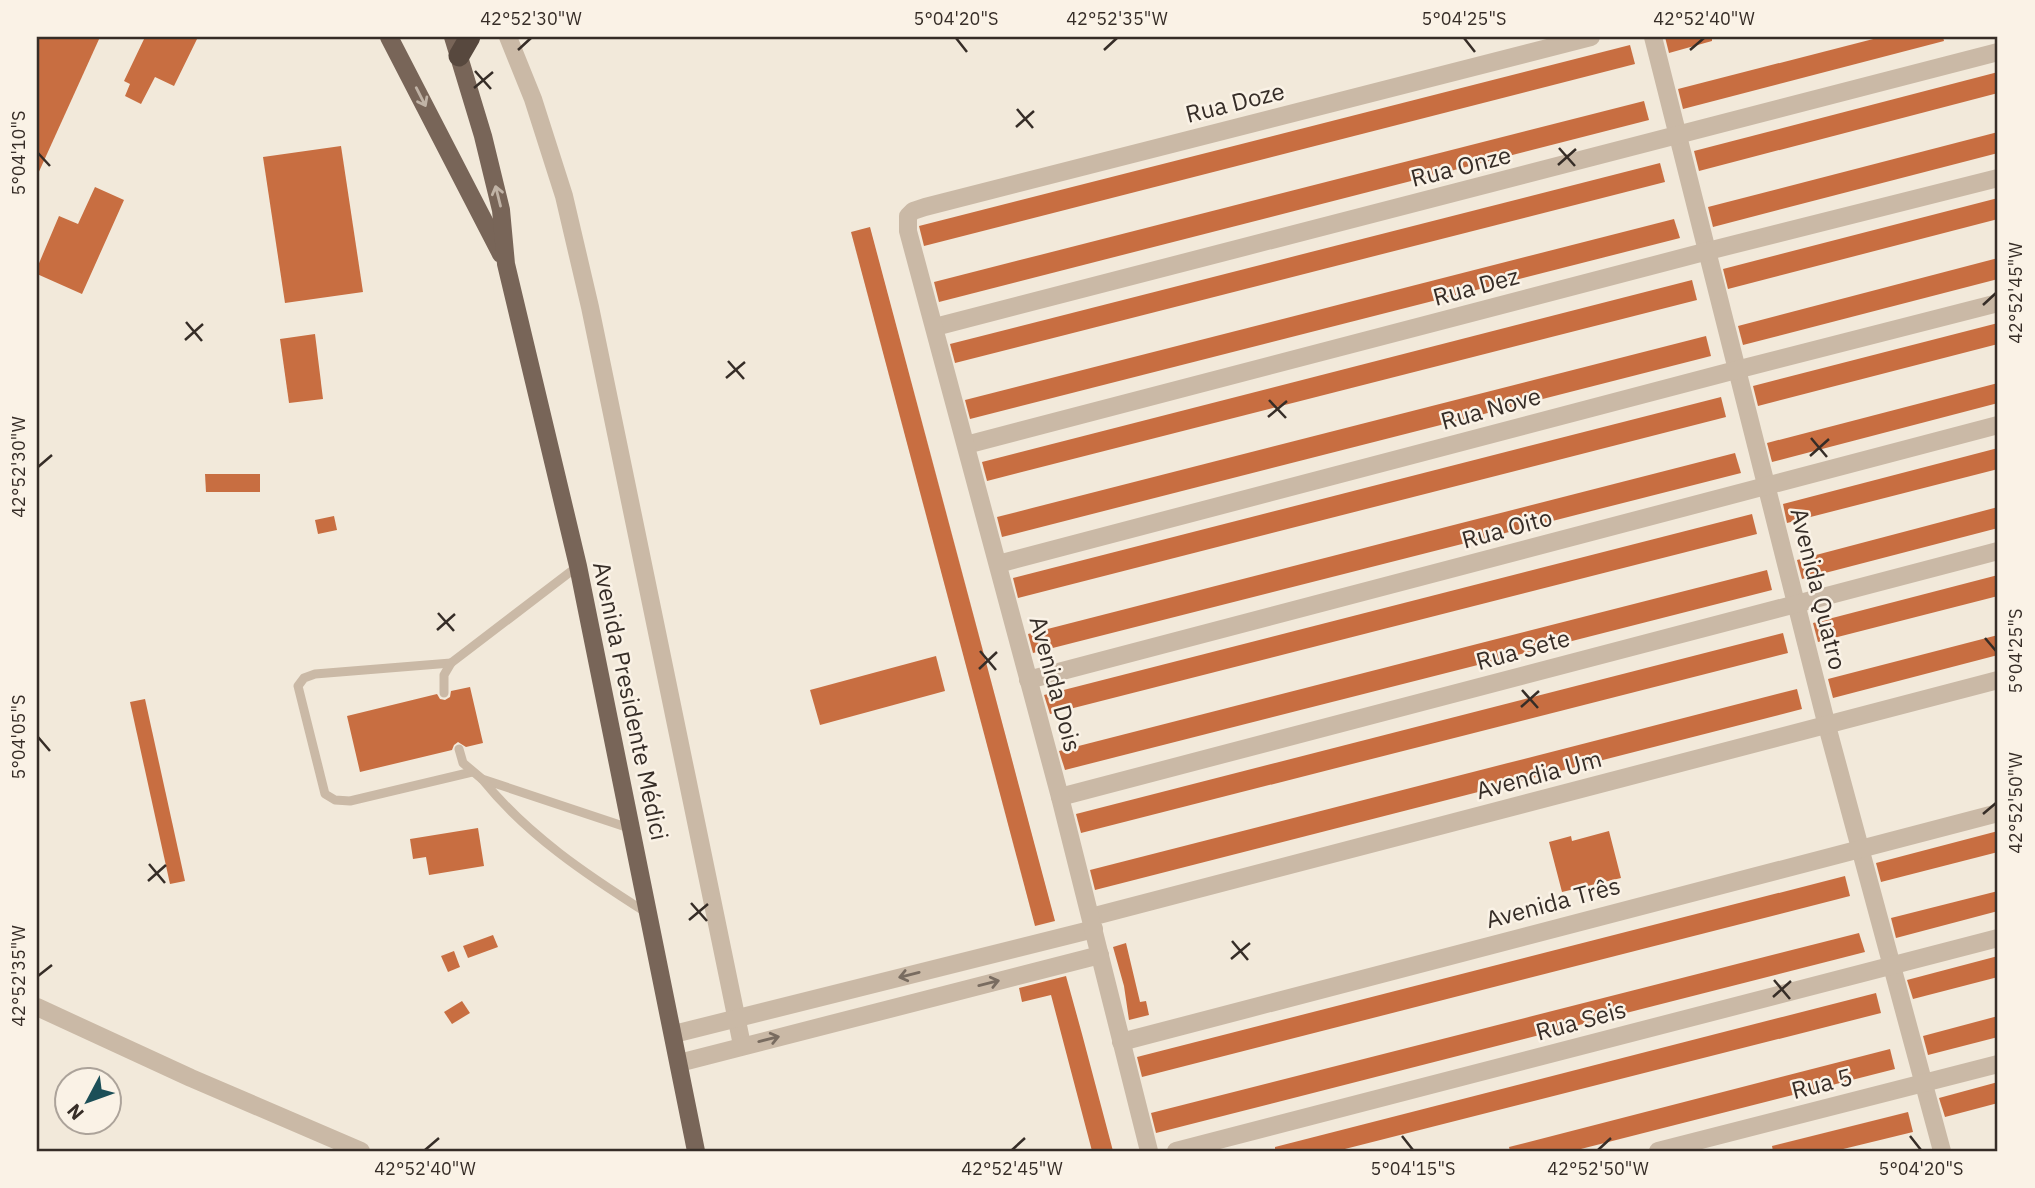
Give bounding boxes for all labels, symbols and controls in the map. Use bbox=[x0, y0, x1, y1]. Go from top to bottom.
text: 42°52'30"W bbox=[480, 7, 582, 30]
text: 5°04'20"S bbox=[914, 7, 998, 30]
text: 42°52'35"W bbox=[1066, 7, 1168, 30]
text: 5°04'25"S bbox=[1422, 7, 1506, 30]
text: 42°52'40"W bbox=[1653, 7, 1755, 30]
street label: Rua Doze bbox=[1182, 74, 1288, 130]
one-way arrow bbox=[415, 86, 429, 107]
text: 5°04'10"S bbox=[7, 111, 30, 195]
street label: Rua Onze bbox=[1407, 138, 1514, 194]
one-way arrow bbox=[491, 185, 504, 208]
text: 42°52'45"W bbox=[2004, 242, 2027, 344]
street label: Rua Dez bbox=[1429, 259, 1522, 313]
street label: Rua Nove bbox=[1437, 379, 1544, 437]
text: 42°52'30"W bbox=[7, 416, 30, 518]
street label: Rua Oito bbox=[1458, 501, 1555, 555]
street label: Avenida Quatro bbox=[1783, 504, 1855, 673]
street label: Avenida Presidente Médici bbox=[586, 558, 676, 843]
text: 5°04'25"S bbox=[2004, 609, 2027, 693]
street label: Avenida Dois bbox=[1023, 612, 1089, 755]
street label: Rua Sete bbox=[1472, 621, 1573, 677]
text: 5°04'05"S bbox=[7, 695, 30, 779]
street label: Avendia Um bbox=[1472, 742, 1605, 806]
text: 42°52'50"W bbox=[2004, 752, 2027, 854]
street label: Avenida Três bbox=[1482, 869, 1624, 935]
text: 42°52'35"W bbox=[7, 925, 30, 1027]
one-way arrow bbox=[898, 969, 920, 982]
one-way arrow bbox=[978, 976, 1000, 989]
street label: Rua Seis bbox=[1532, 993, 1629, 1047]
one-way arrow bbox=[757, 1032, 780, 1045]
street label: Rua 5 bbox=[1788, 1060, 1856, 1106]
north arrow bbox=[52, 1066, 122, 1136]
text: N bbox=[62, 1099, 89, 1125]
text: 42°52'40"W bbox=[374, 1157, 476, 1180]
text: 42°52'45"W bbox=[961, 1157, 1063, 1180]
text: 5°04'15"S bbox=[1371, 1157, 1455, 1180]
text: 42°52'50"W bbox=[1547, 1157, 1649, 1180]
text: 5°04'20"S bbox=[1879, 1157, 1963, 1180]

